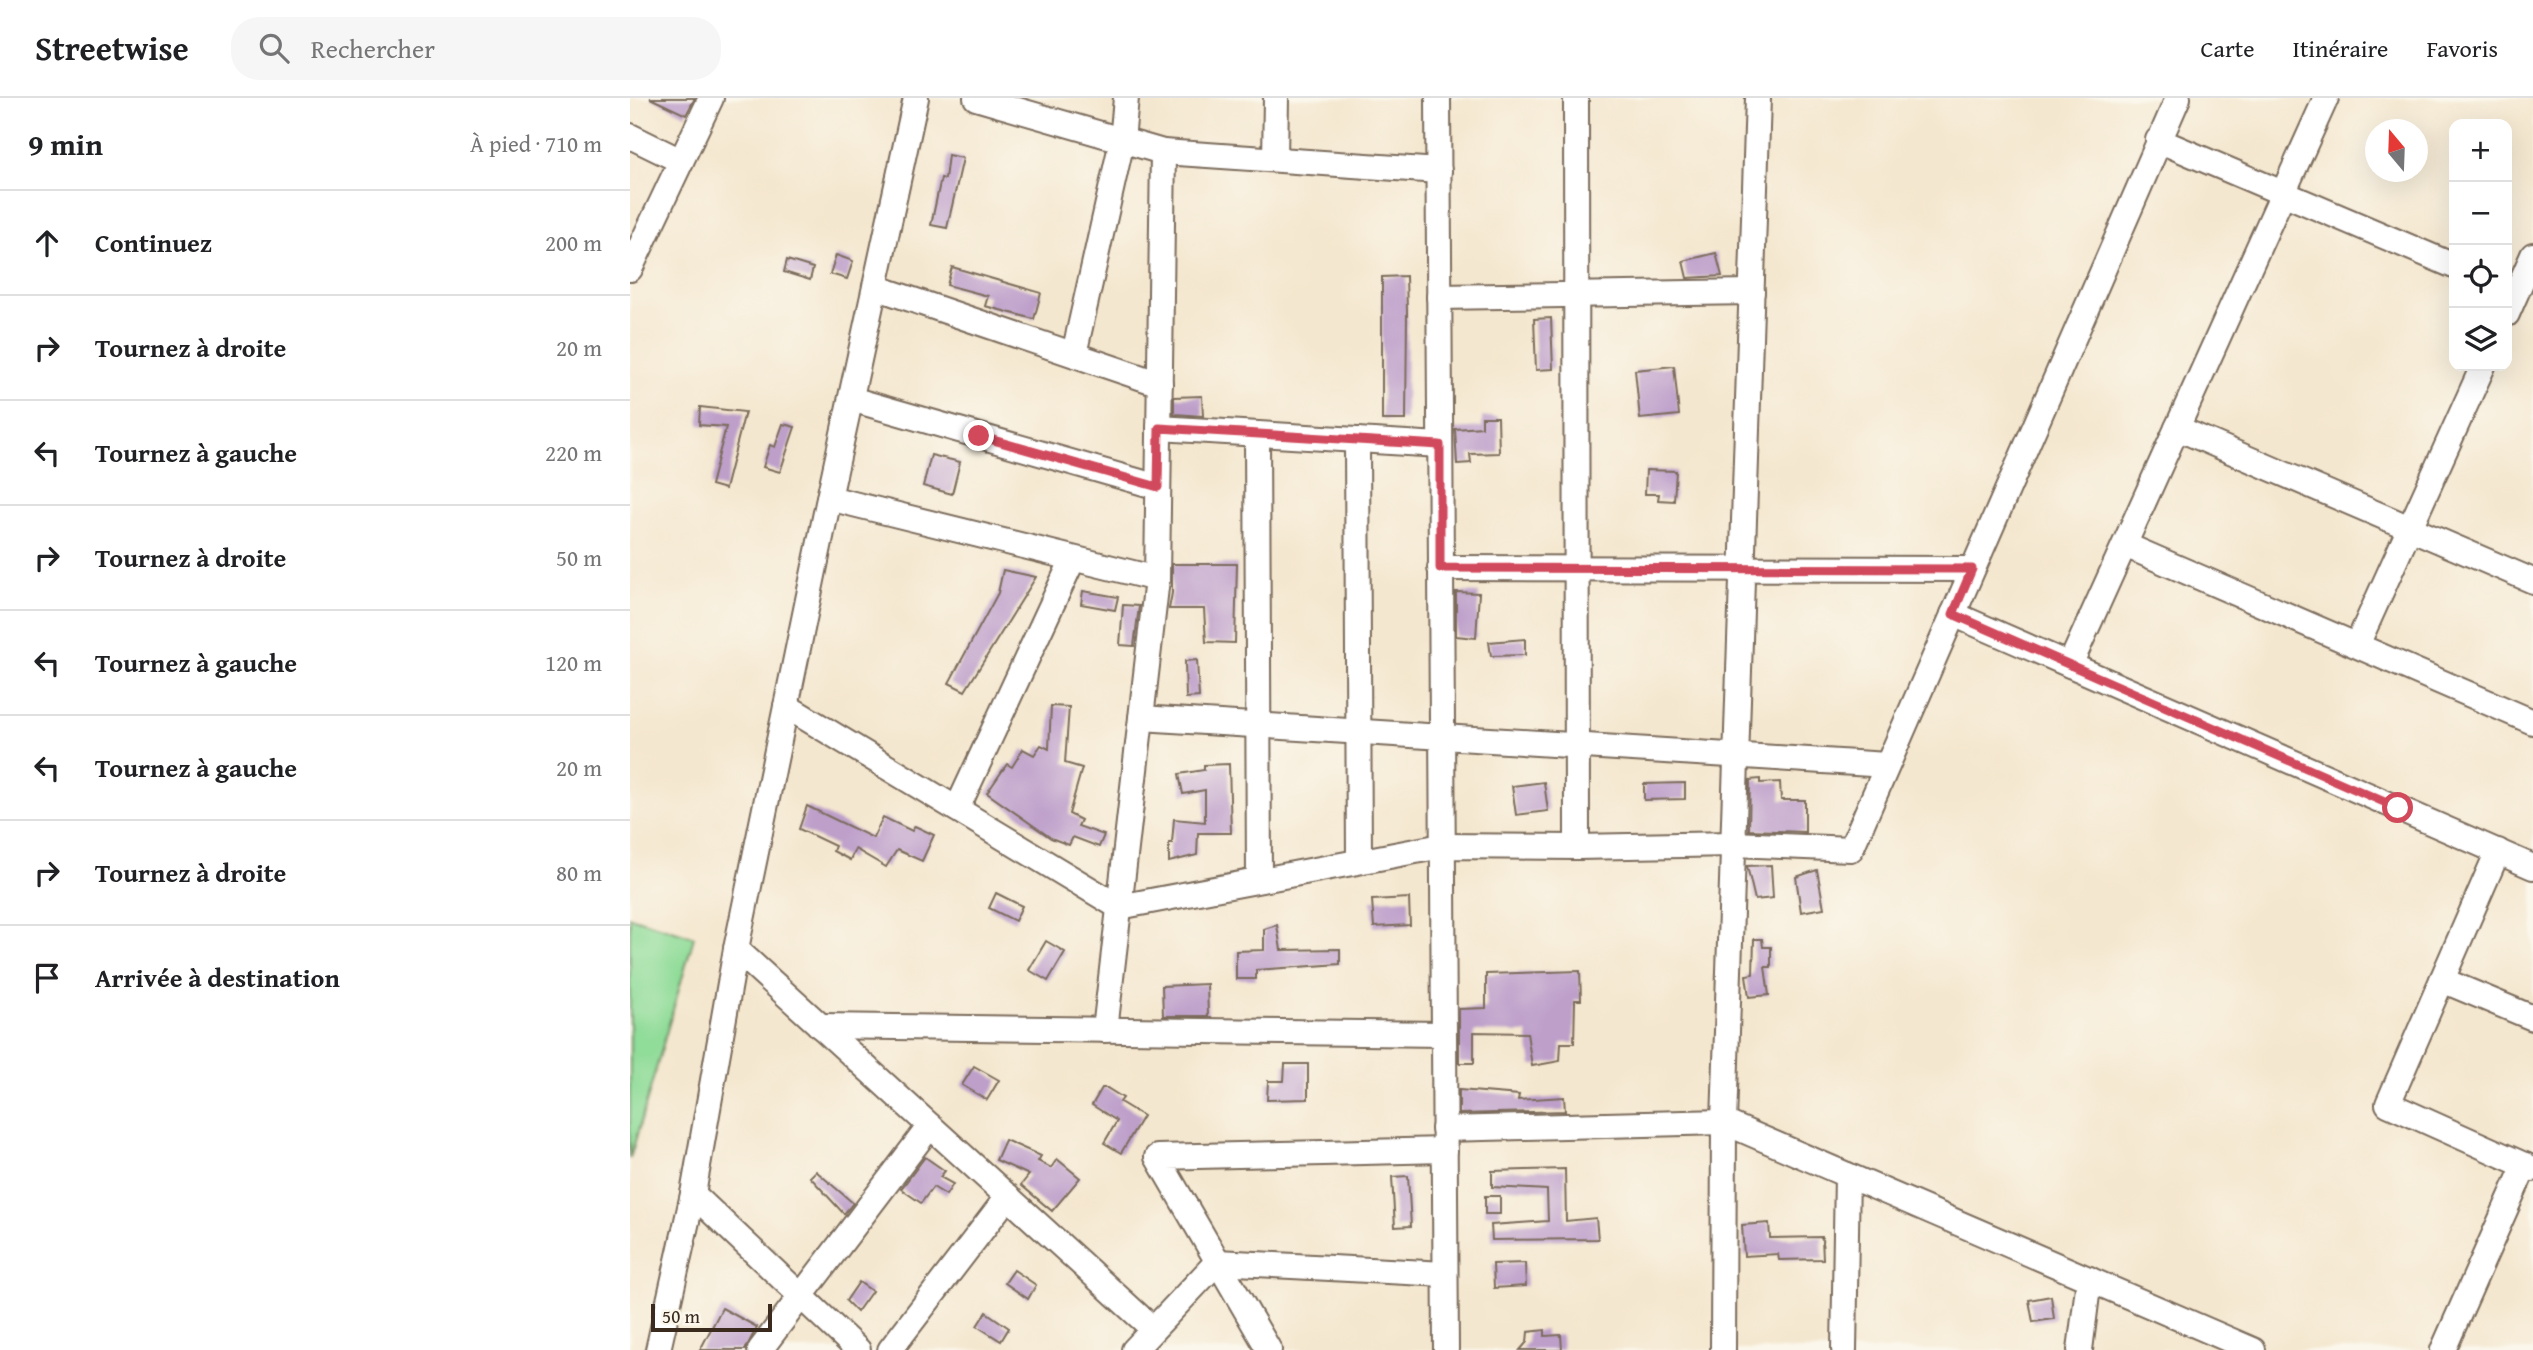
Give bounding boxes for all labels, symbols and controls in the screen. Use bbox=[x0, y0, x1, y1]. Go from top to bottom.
search box bbox=[231, 17, 721, 80]
text: Streetwise bbox=[35, 24, 189, 72]
icon: search bbox=[255, 29, 293, 67]
text: Rechercher bbox=[311, 29, 435, 68]
text: Carte bbox=[2201, 31, 2255, 66]
text: Itinéraire bbox=[2293, 31, 2388, 66]
text: Favoris bbox=[2426, 31, 2498, 66]
north arrow bbox=[2365, 119, 2428, 182]
map controls bbox=[2449, 119, 2512, 371]
button: + bbox=[2449, 119, 2512, 182]
text: 9 min bbox=[28, 122, 103, 166]
text: À pied · 710 m bbox=[470, 127, 602, 160]
button: − bbox=[2449, 182, 2512, 245]
text: Continuez bbox=[95, 223, 212, 262]
icon: ahead bbox=[28, 224, 66, 262]
text: 200 m bbox=[545, 226, 602, 259]
button: locate bbox=[2449, 245, 2512, 308]
button: layers bbox=[2449, 308, 2512, 371]
text: Tournez à droite bbox=[95, 328, 286, 367]
icon: right bbox=[28, 329, 66, 367]
text: 20 m bbox=[556, 331, 602, 364]
route end bbox=[963, 420, 994, 451]
text: Tournez à gauche bbox=[95, 433, 297, 472]
icon: left bbox=[28, 434, 66, 472]
text: 220 m bbox=[545, 436, 602, 469]
text: Tournez à droite bbox=[95, 538, 286, 577]
icon: right bbox=[28, 539, 66, 577]
text: 50 m bbox=[556, 541, 602, 574]
text: Tournez à gauche bbox=[95, 643, 297, 682]
icon: left bbox=[28, 644, 66, 682]
text: 120 m bbox=[545, 646, 602, 679]
text: Tournez à gauche bbox=[95, 748, 297, 787]
icon: left bbox=[28, 749, 66, 787]
text: 20 m bbox=[556, 751, 602, 784]
route start bbox=[2382, 792, 2413, 823]
text: Tournez à droite bbox=[95, 853, 286, 892]
icon: right bbox=[28, 854, 66, 892]
text: 80 m bbox=[556, 856, 602, 889]
text: Arrivée à destination bbox=[95, 958, 340, 997]
icon: arrive bbox=[28, 959, 66, 997]
scale bar bbox=[651, 1301, 772, 1333]
text: 50 m bbox=[662, 1302, 700, 1330]

